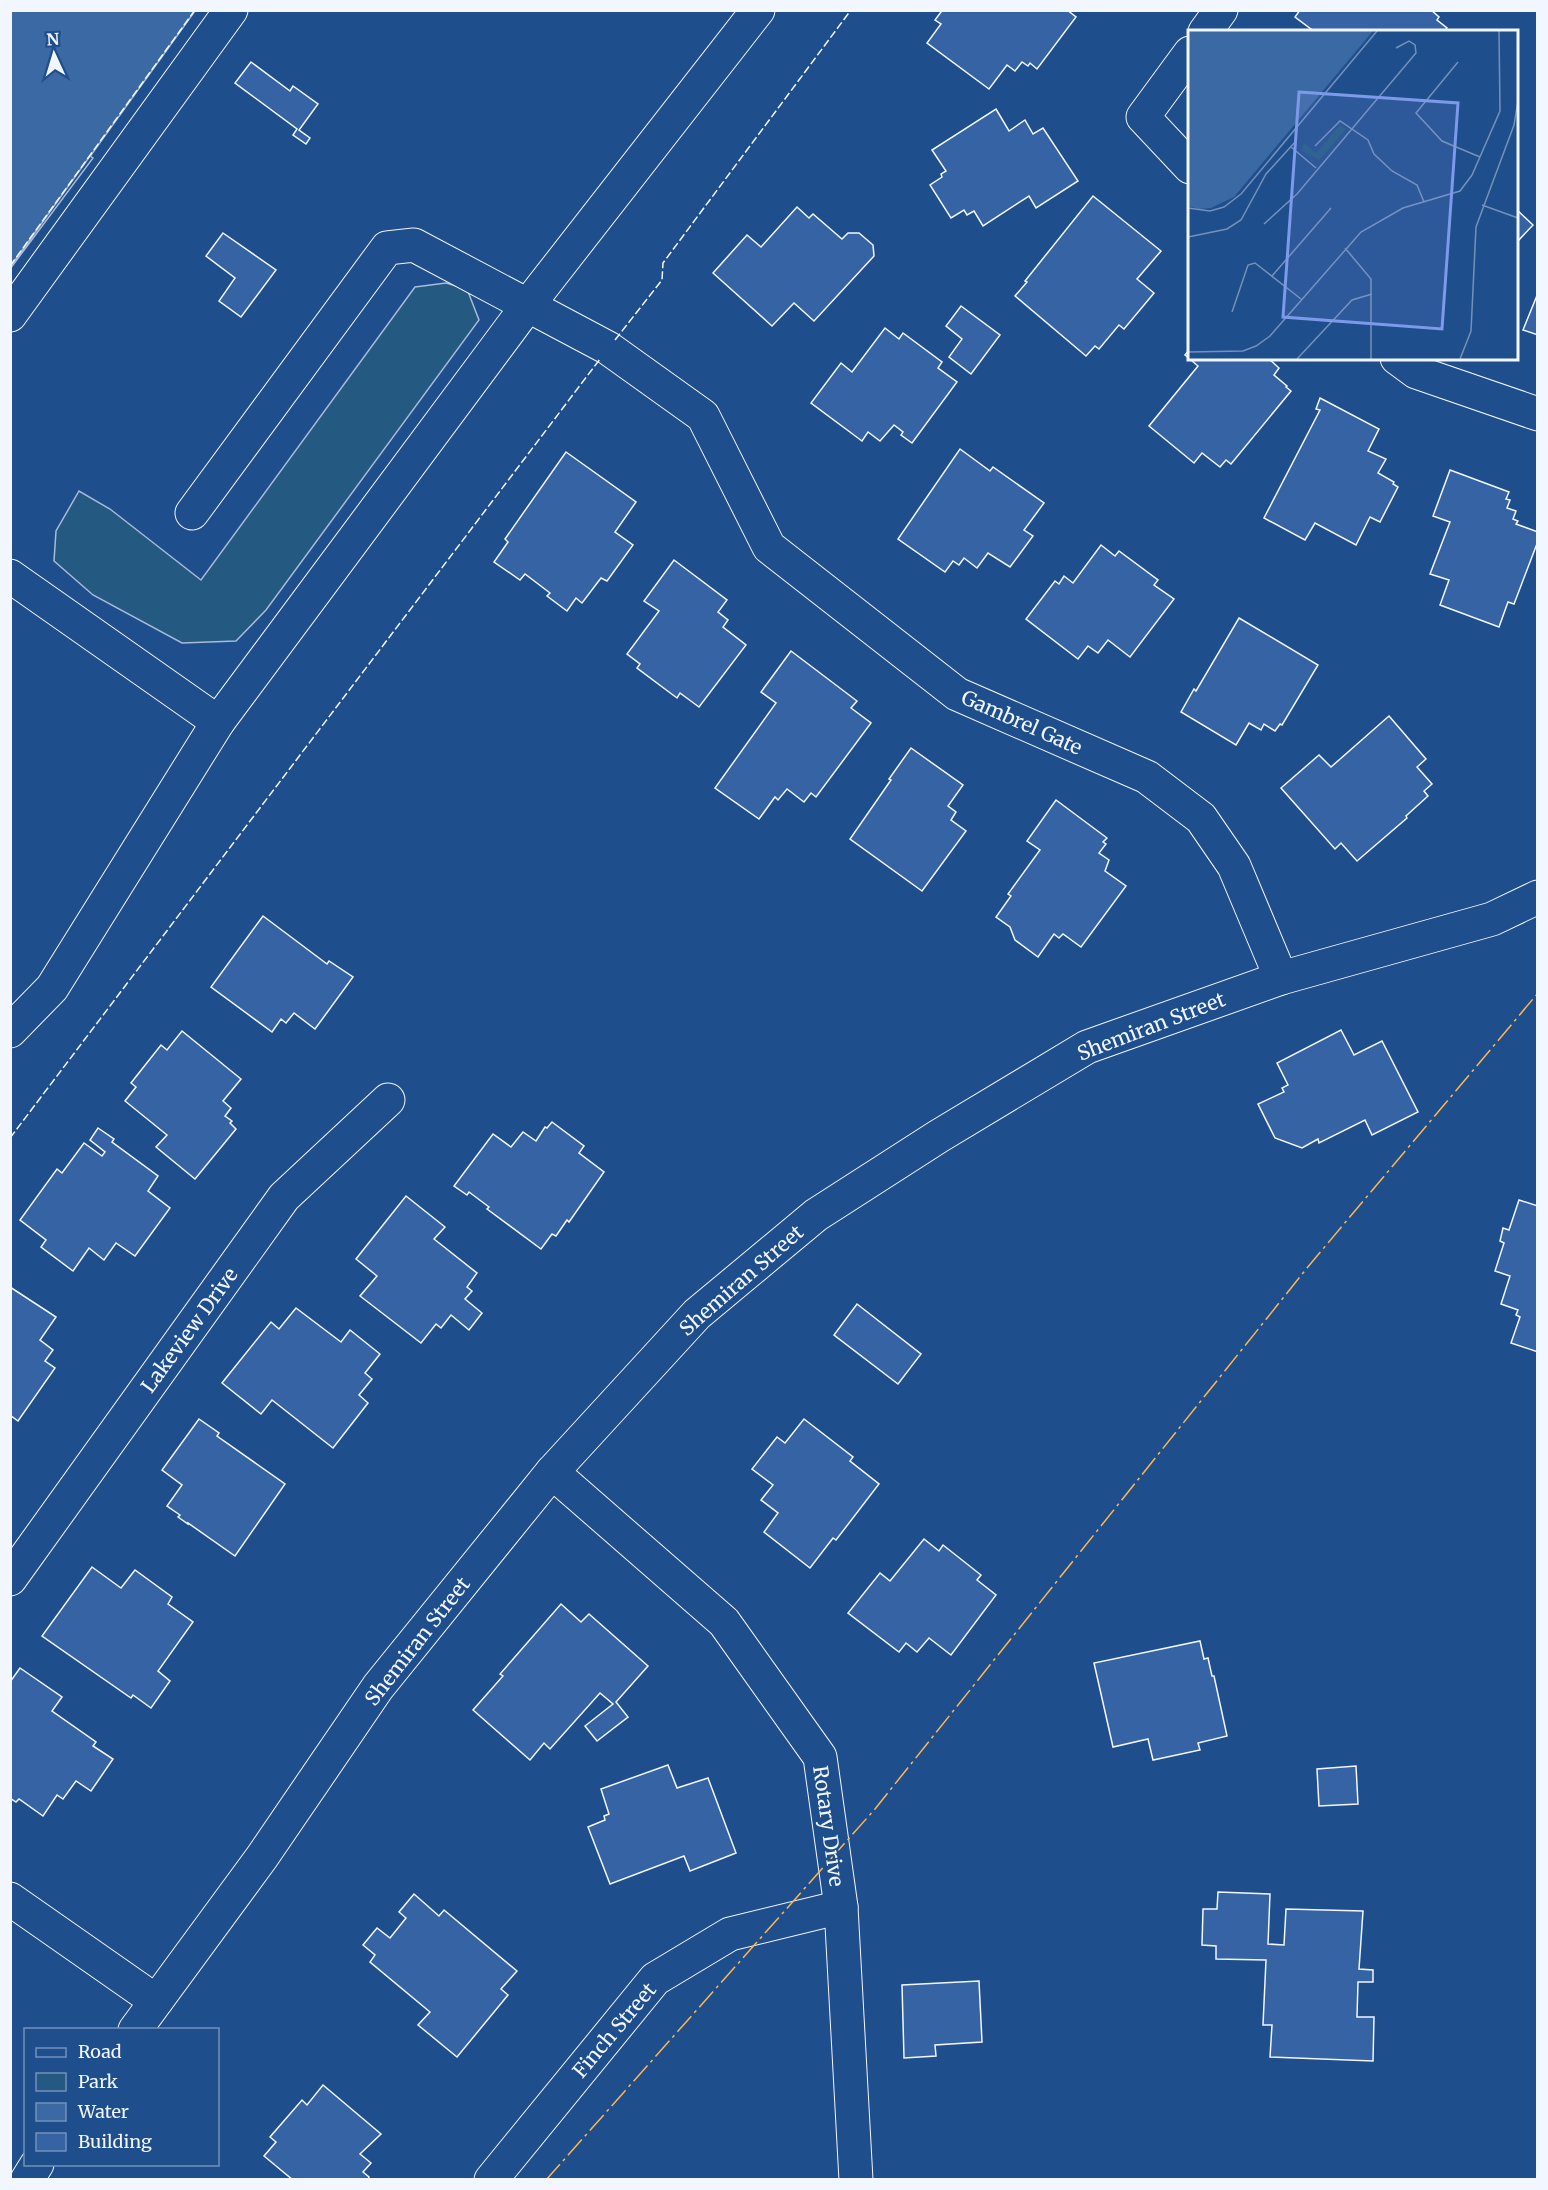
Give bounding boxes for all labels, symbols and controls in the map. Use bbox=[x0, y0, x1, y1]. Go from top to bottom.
north arrow bbox=[24, 24, 84, 84]
text: N bbox=[46, 29, 60, 49]
inset map bbox=[1188, 30, 1518, 360]
street label: Gambrel Gate bbox=[958, 684, 1086, 760]
street label: Shemiran Street bbox=[1074, 986, 1229, 1066]
street label: Shemiran Street bbox=[674, 1219, 808, 1341]
street label: Lakeview Drive bbox=[135, 1263, 243, 1397]
street label: Shemiran Street bbox=[359, 1572, 475, 1710]
street label: Rotary Drive bbox=[808, 1764, 850, 1888]
street label: Finch Street bbox=[567, 1977, 661, 2083]
legend bbox=[24, 2028, 219, 2166]
text: Road bbox=[78, 2040, 122, 2063]
text: Park bbox=[78, 2070, 119, 2093]
text: Water bbox=[77, 2100, 129, 2123]
text: Building bbox=[78, 2130, 152, 2153]

